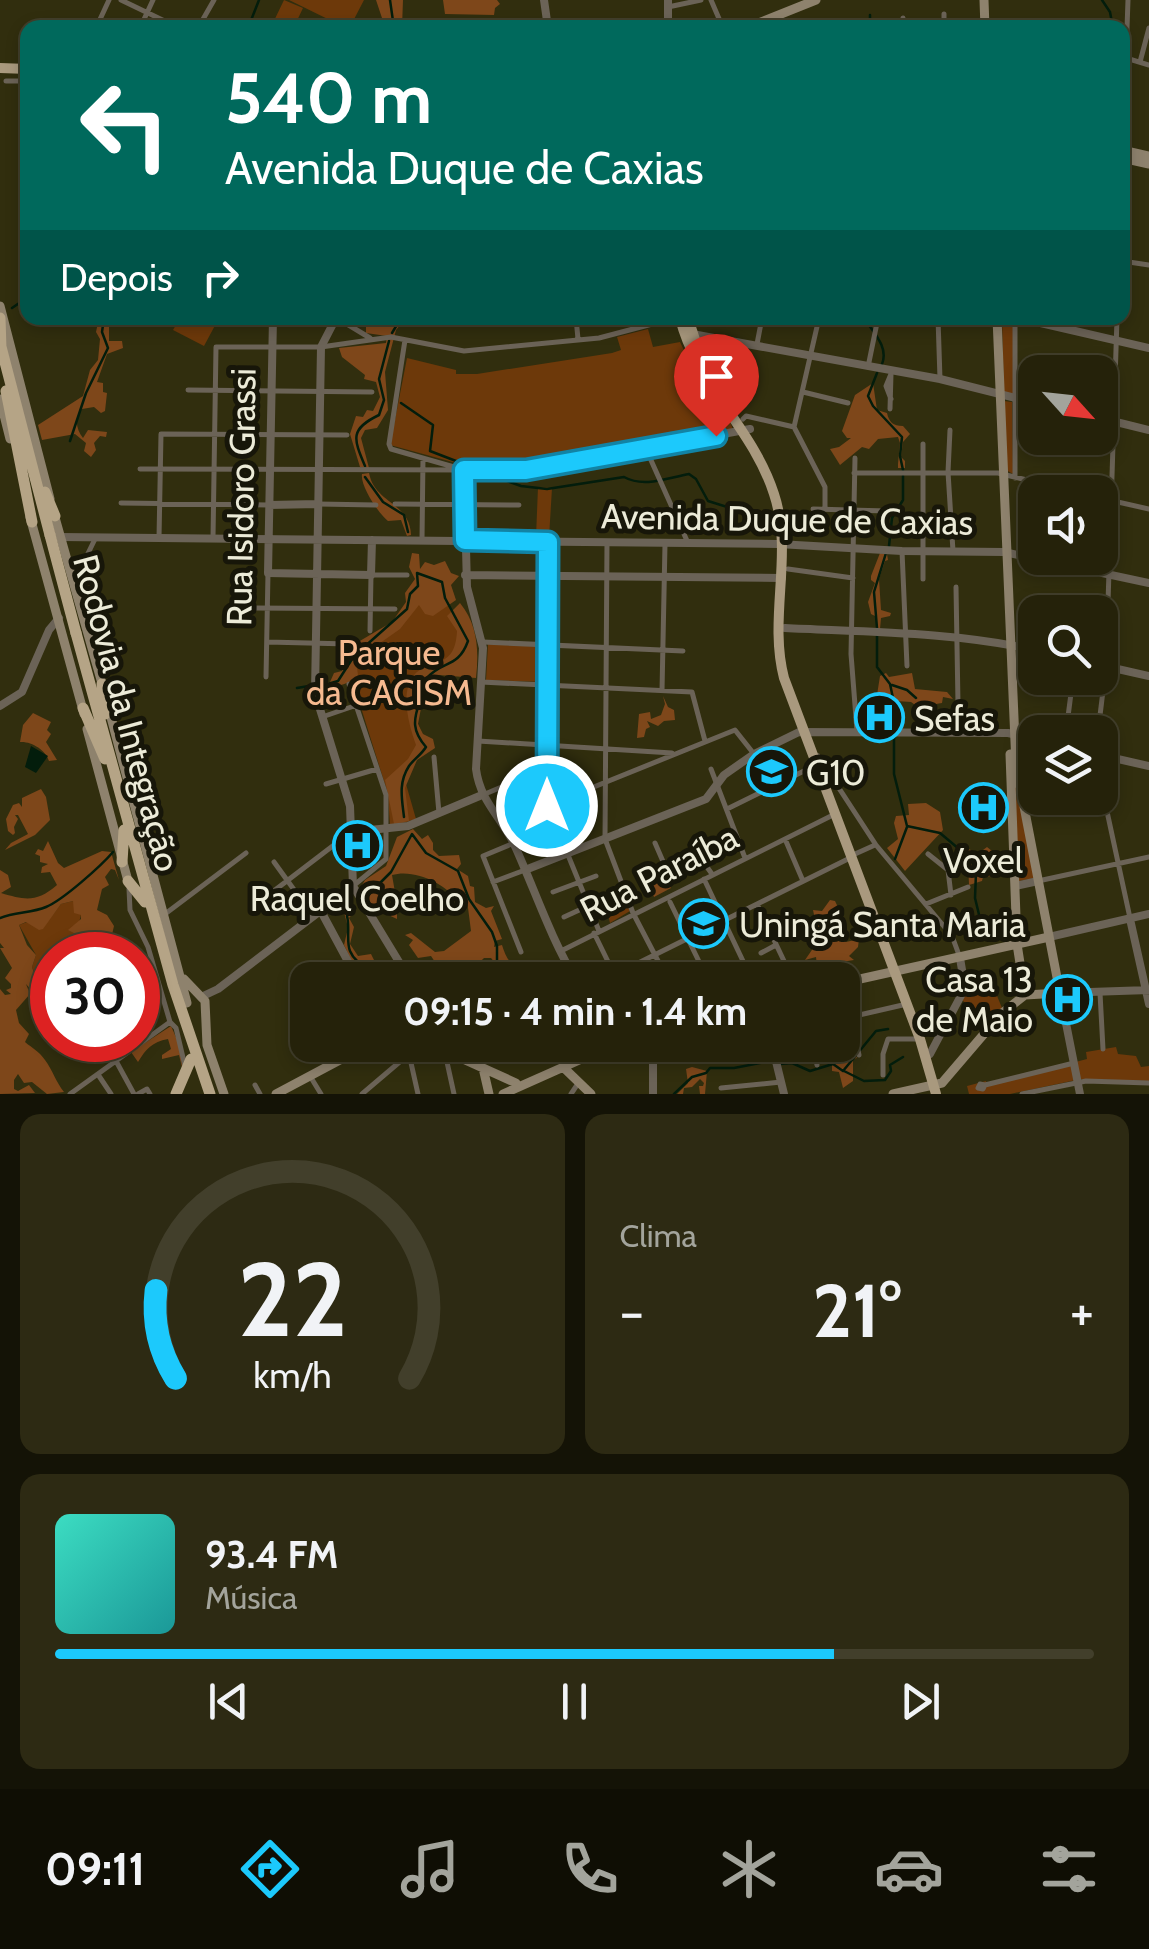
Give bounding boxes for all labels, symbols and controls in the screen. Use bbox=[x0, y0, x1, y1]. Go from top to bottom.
text: 540 m bbox=[225, 55, 432, 141]
icon: left bbox=[60, 60, 190, 190]
text: Avenida Duque de Caxias bbox=[225, 141, 704, 195]
icon: right bbox=[193, 250, 248, 305]
text: Depois bbox=[60, 254, 173, 301]
pin bbox=[674, 334, 759, 437]
icon: arrive bbox=[689, 349, 744, 404]
north arrow bbox=[1018, 355, 1118, 455]
map controls bbox=[1018, 355, 1118, 815]
street label: Rua Isidoro Grassi bbox=[217, 368, 265, 626]
button: sound bbox=[1018, 475, 1118, 575]
street label: Avenida Duque de Caxias bbox=[600, 494, 974, 544]
street label: Rodovia da Integração bbox=[64, 550, 190, 876]
button: search bbox=[1018, 595, 1118, 695]
park label: Parque da CACISM bbox=[306, 631, 472, 714]
hospital icon: Sefas bbox=[853, 692, 905, 744]
place label: Sefas bbox=[914, 697, 995, 740]
button: layers bbox=[1018, 715, 1118, 815]
school or university icon: G10 bbox=[745, 746, 797, 798]
place label: G10 bbox=[806, 751, 865, 794]
position arrow bbox=[495, 754, 599, 858]
hospital icon: Voxel bbox=[957, 782, 1009, 834]
street label: Rua Paraíba bbox=[573, 815, 745, 931]
hospital icon: Raquel Coelho bbox=[331, 820, 383, 872]
place label: Voxel bbox=[943, 839, 1024, 882]
place label: Raquel Coelho bbox=[250, 877, 464, 920]
school or university icon: Uningá Santa Maria bbox=[678, 898, 730, 950]
place label: Uningá Santa Maria bbox=[739, 903, 1026, 946]
speed limit sign: 30 bbox=[30, 932, 160, 1062]
place label: Casa 13 de Maio bbox=[916, 958, 1033, 1041]
hospital icon: Casa 13 de Maio bbox=[1042, 973, 1094, 1025]
text: 09:15 · 4 min · 1.4 km bbox=[403, 988, 747, 1035]
text: Clima bbox=[620, 1216, 697, 1255]
text: 22 bbox=[237, 1236, 347, 1362]
text: 21° bbox=[812, 1265, 901, 1356]
text: − bbox=[620, 1278, 644, 1345]
text: + bbox=[1070, 1278, 1094, 1345]
text: km/h bbox=[253, 1354, 331, 1397]
text: 93.4 FM bbox=[205, 1531, 338, 1578]
text: Música bbox=[205, 1578, 297, 1617]
icon: previous bbox=[201, 1674, 256, 1729]
icon: pause bbox=[547, 1674, 602, 1729]
icon: next bbox=[893, 1674, 948, 1729]
icon: directions bbox=[235, 1834, 305, 1904]
icon: music bbox=[395, 1834, 465, 1904]
icon: phone bbox=[555, 1834, 625, 1904]
icon: climate bbox=[714, 1834, 784, 1904]
icon: car bbox=[874, 1834, 944, 1904]
icon: filters bbox=[1034, 1834, 1104, 1904]
text: 09:11 bbox=[45, 1842, 145, 1896]

